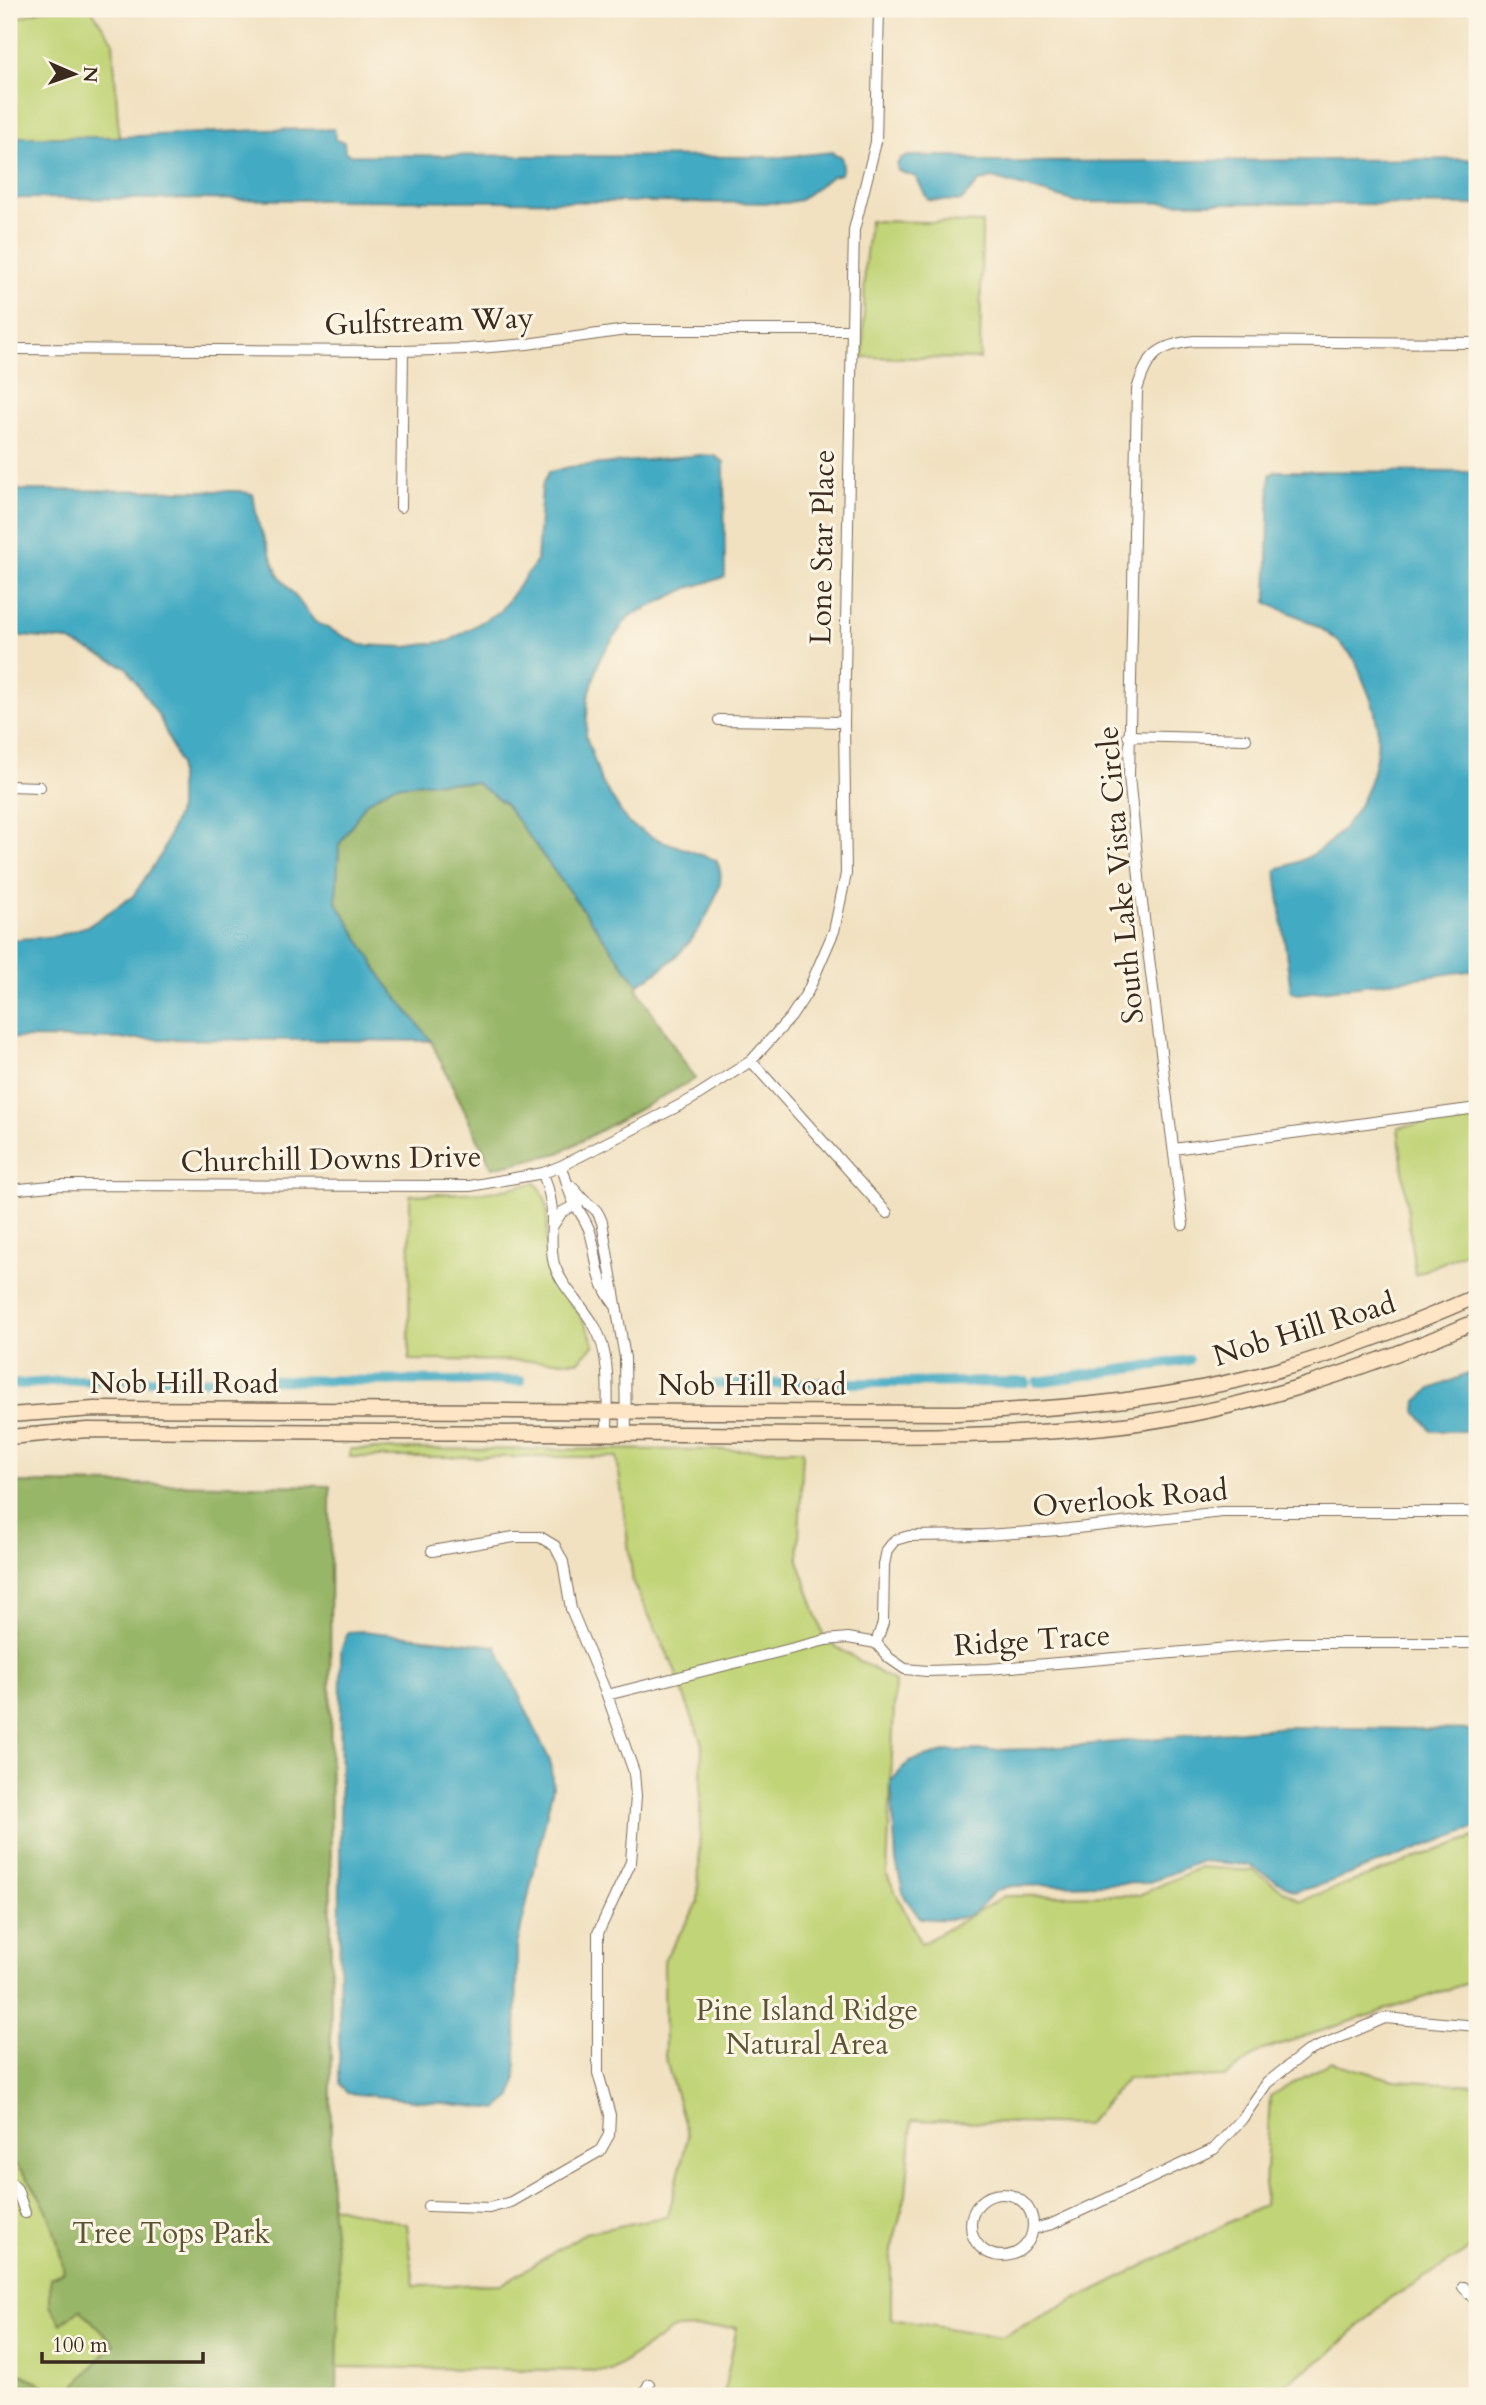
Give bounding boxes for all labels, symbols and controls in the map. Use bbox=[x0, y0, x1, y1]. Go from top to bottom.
north arrow bbox=[38, 38, 108, 108]
text: N bbox=[77, 66, 103, 84]
street label: Gulfstream Way bbox=[324, 297, 535, 346]
street label: Lone Star Place bbox=[800, 449, 845, 645]
street label: South Lake Vista Circle bbox=[1087, 724, 1154, 1026]
street label: Churchill Downs Drive bbox=[180, 1136, 482, 1183]
street label: Nob Hill Road bbox=[1208, 1282, 1400, 1377]
street label: Nob Hill Road bbox=[90, 1363, 278, 1404]
street label: Nob Hill Road bbox=[658, 1365, 846, 1406]
street label: Overlook Road bbox=[1031, 1470, 1229, 1527]
street label: Ridge Trace bbox=[952, 1615, 1112, 1666]
park label: Pine Island Ridge Natural Area bbox=[696, 1990, 918, 2065]
park label: Tree Tops Park bbox=[72, 2213, 270, 2254]
scale bar bbox=[42, 2321, 203, 2365]
text: 100 m bbox=[52, 2331, 108, 2360]

